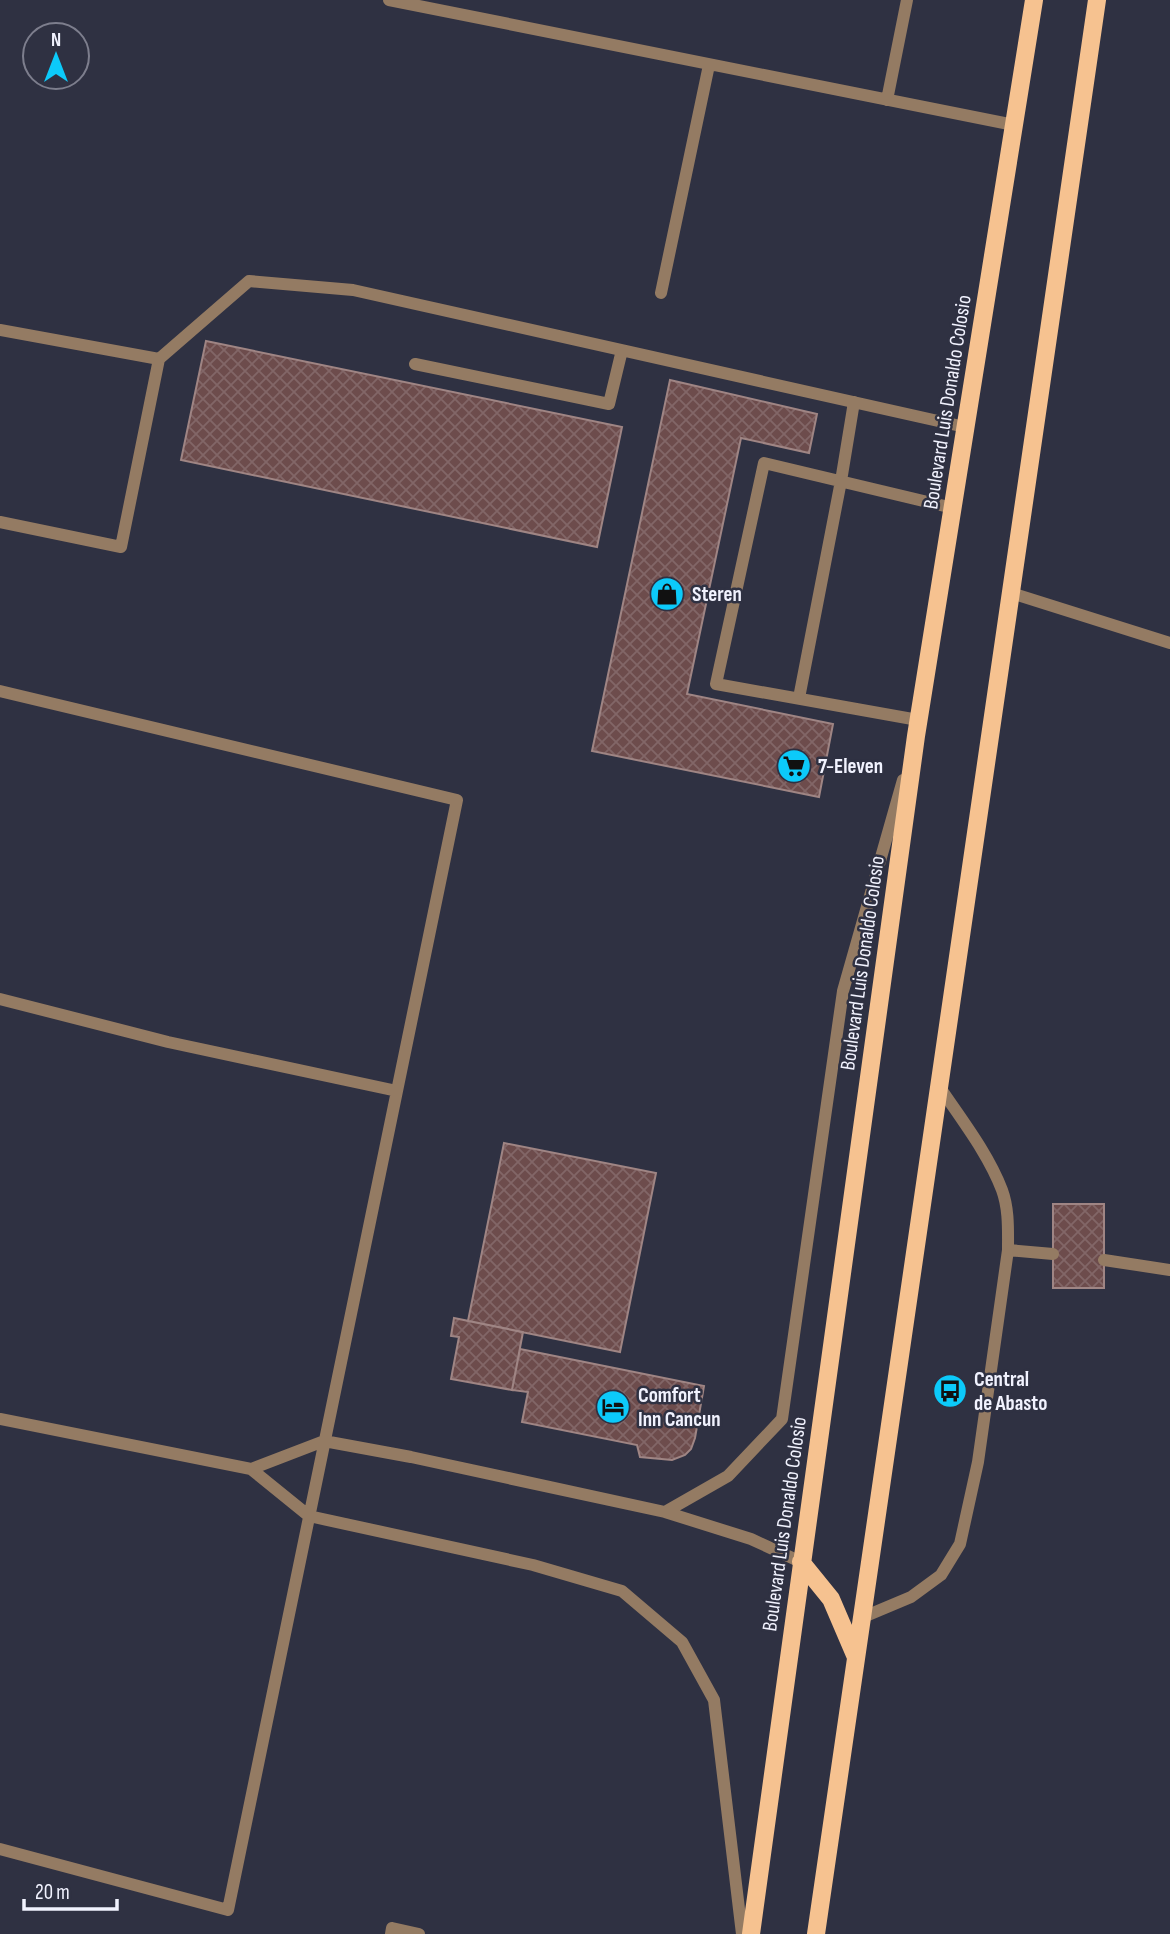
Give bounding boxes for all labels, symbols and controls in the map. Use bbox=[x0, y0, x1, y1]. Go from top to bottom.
north arrow bbox=[21, 21, 91, 91]
text: N bbox=[51, 29, 61, 52]
street label: Boulevard Luis Donaldo Colosio bbox=[918, 293, 977, 511]
shop icon: Steren bbox=[648, 575, 686, 613]
place label: Steren bbox=[692, 582, 742, 607]
supermarket icon: 7-Eleven bbox=[775, 747, 813, 785]
place label: 7-Eleven bbox=[818, 754, 883, 779]
street label: Boulevard Luis Donaldo Colosio bbox=[835, 854, 890, 1072]
place label: Central de Abasto bbox=[974, 1367, 1047, 1416]
bus stop icon: Central de Abasto bbox=[931, 1372, 969, 1410]
place label: Comfort Inn Cancun bbox=[638, 1383, 721, 1432]
hotel icon: Comfort Inn Cancun bbox=[594, 1388, 632, 1426]
street label: Boulevard Luis Donaldo Colosio bbox=[757, 1415, 812, 1633]
scale bar bbox=[24, 1868, 117, 1912]
text: 20 m bbox=[35, 1880, 70, 1905]

